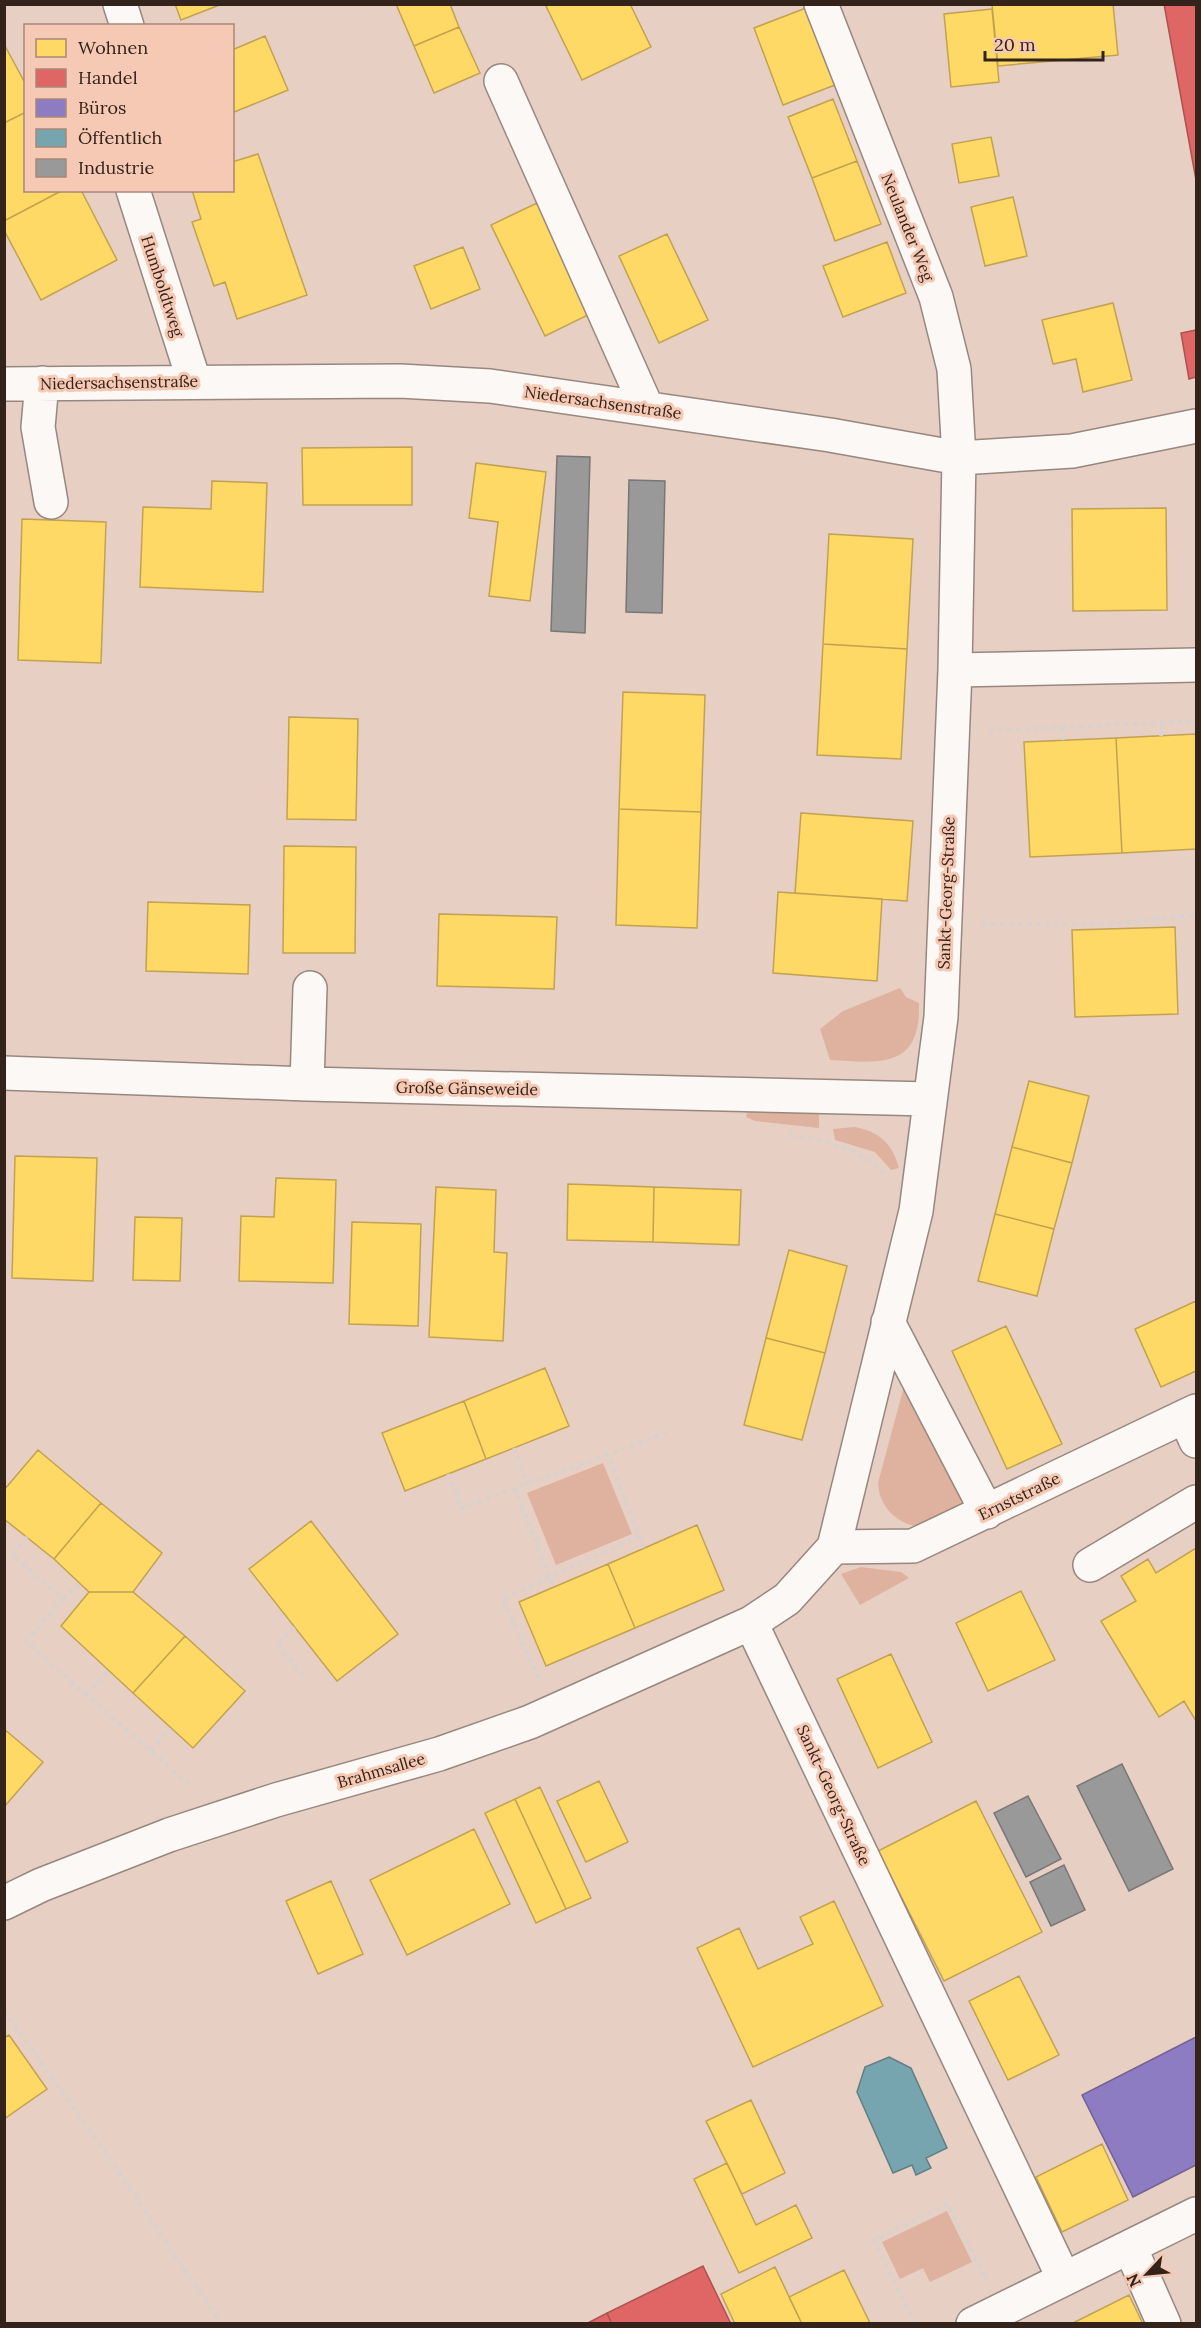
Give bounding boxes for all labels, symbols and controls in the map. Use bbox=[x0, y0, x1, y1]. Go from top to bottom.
legend bbox=[24, 24, 234, 192]
scale bar bbox=[985, 24, 1104, 62]
text: 20 m bbox=[994, 33, 1036, 56]
text: Wohnen bbox=[78, 36, 148, 59]
text: Handel bbox=[78, 66, 138, 89]
text: Büros bbox=[78, 96, 126, 119]
text: Öffentlich bbox=[78, 126, 163, 149]
text: Industrie bbox=[78, 156, 154, 179]
street label: Neulander Weg bbox=[877, 170, 939, 285]
street label: Humboldtweg bbox=[137, 233, 189, 340]
street label: Niedersachsenstraße bbox=[40, 371, 199, 393]
street label: Niedersachsenstraße bbox=[523, 381, 683, 423]
street label: Sankt-Georg-Straße bbox=[933, 816, 959, 970]
street label: Große Gänseweide bbox=[396, 1077, 539, 1099]
street label: Ernststraße bbox=[975, 1467, 1063, 1524]
street label: Sankt-Georg-Straße bbox=[793, 1721, 876, 1869]
street label: Brahmsallee bbox=[335, 1748, 428, 1792]
north arrow bbox=[1117, 2244, 1177, 2304]
text: N bbox=[1122, 2271, 1145, 2291]

